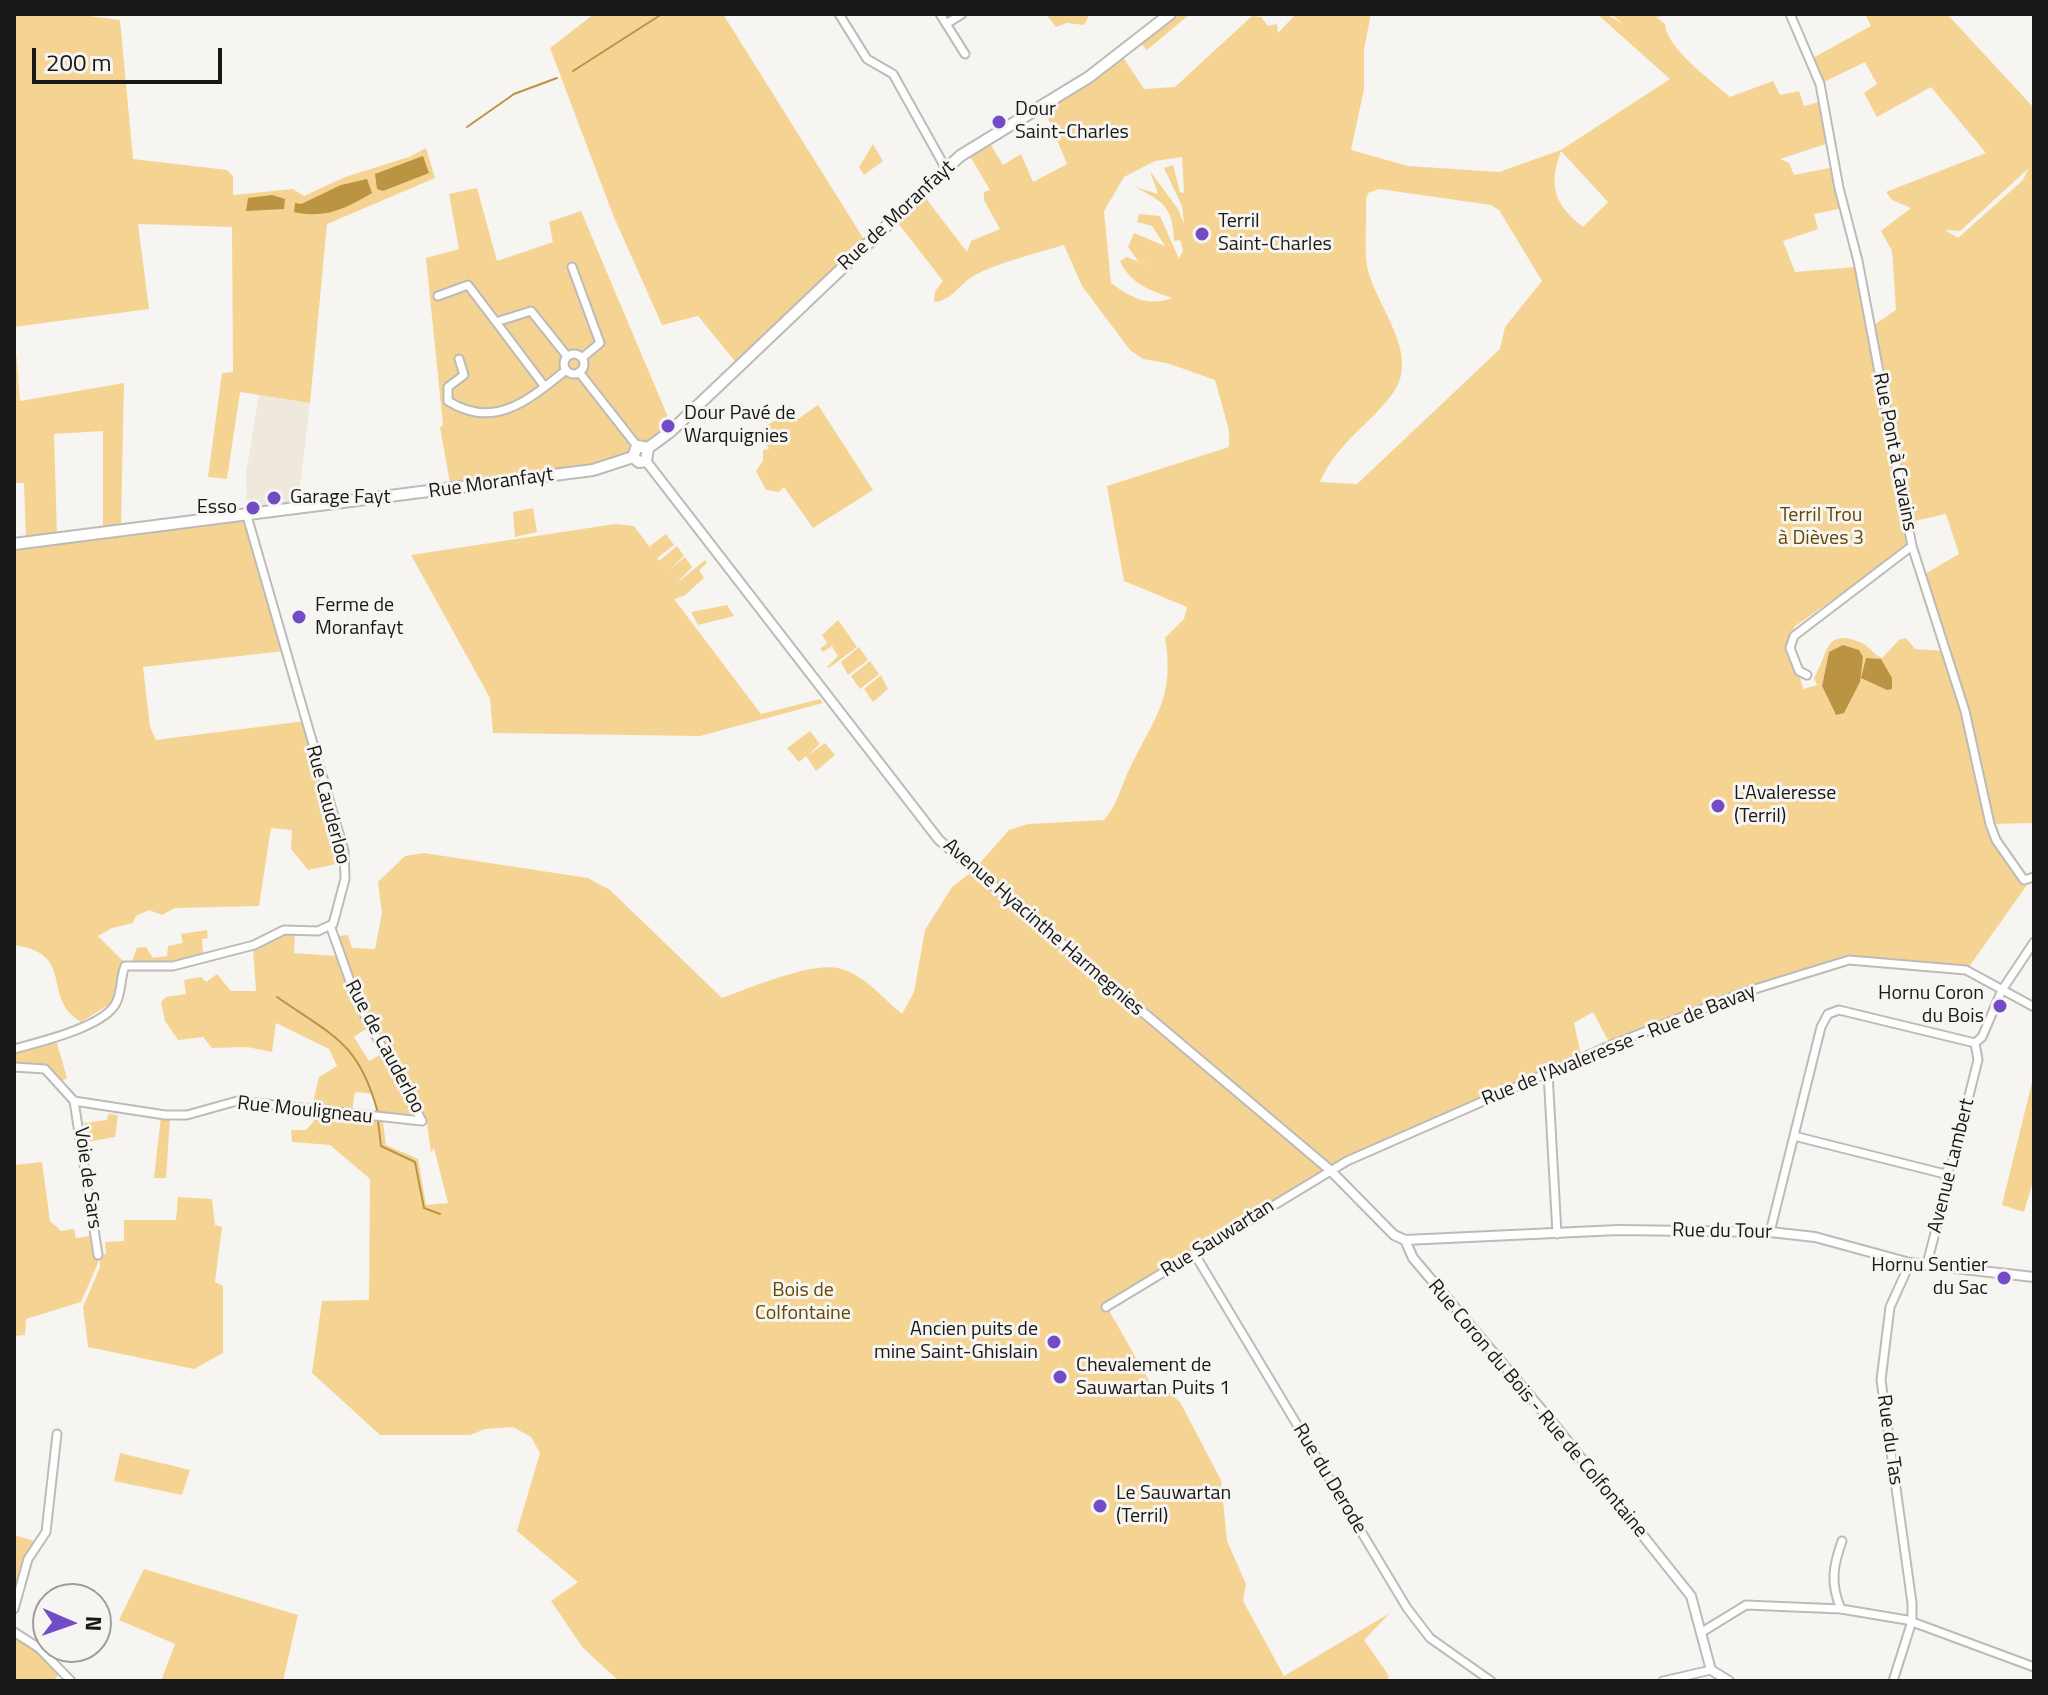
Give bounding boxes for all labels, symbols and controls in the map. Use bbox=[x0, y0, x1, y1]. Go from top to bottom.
scale bar bbox=[36, 32, 226, 82]
text: 200 m bbox=[46, 44, 112, 80]
place label: Dour Saint-Charles bbox=[1015, 98, 1129, 145]
marker: Dour Saint-Charles bbox=[990, 113, 1008, 131]
street label: Rue de Moranfayt bbox=[834, 156, 960, 276]
place label: Terril Saint-Charles bbox=[1218, 210, 1332, 257]
marker: Terril Saint-Charles bbox=[1193, 225, 1211, 243]
street label: Rue Pont à Cavains bbox=[1867, 371, 1921, 533]
place label: Dour Pavé de Warquignies bbox=[684, 402, 796, 449]
marker: Dour Pavé de Warquignies bbox=[659, 417, 677, 435]
street label: Rue Moranfayt bbox=[427, 463, 555, 505]
place label: Garage Fayt bbox=[290, 486, 391, 510]
marker: Garage Fayt bbox=[265, 489, 283, 507]
place label: Esso bbox=[197, 496, 237, 520]
marker: Esso bbox=[244, 499, 262, 517]
park label: Terril Trou à Dièves 3 bbox=[1778, 504, 1864, 551]
place label: Ferme de Moranfayt bbox=[315, 594, 403, 641]
marker: Ferme de Moranfayt bbox=[290, 608, 308, 626]
street label: Rue Cauderloo bbox=[300, 743, 354, 867]
place label: L'Avaleresse (Terril) bbox=[1734, 782, 1836, 829]
marker: L'Avaleresse (Terril) bbox=[1709, 797, 1727, 815]
street label: Avenue Hyacinthe Harmegnies bbox=[938, 834, 1148, 1022]
street label: Rue de Cauderloo bbox=[339, 976, 429, 1118]
street label: Rue de l'Avaleresse - Rue de Bavay bbox=[1479, 980, 1759, 1112]
place label: Hornu Coron du Bois bbox=[1878, 982, 1984, 1029]
marker: Hornu Coron du Bois bbox=[1991, 997, 2009, 1015]
street label: Rue Mouligneau bbox=[236, 1092, 374, 1130]
street label: Avenue Lambert bbox=[1924, 1096, 1980, 1236]
street label: Voie de Sars bbox=[68, 1126, 106, 1230]
street label: Rue Sauwartan bbox=[1157, 1195, 1279, 1283]
street label: Rue du Tour bbox=[1672, 1219, 1772, 1245]
place label: Hornu Sentier du Sac bbox=[1871, 1254, 1988, 1301]
marker: Hornu Sentier du Sac bbox=[1995, 1269, 2013, 1287]
street label: Rue Coron du Bois - Rue de Colfontaine bbox=[1422, 1275, 1652, 1543]
park label: Bois de Colfontaine bbox=[755, 1279, 851, 1326]
place label: Ancien puits de mine Saint-Ghislain bbox=[874, 1318, 1038, 1365]
marker: Ancien puits de mine Saint-Ghislain bbox=[1045, 1333, 1063, 1351]
place label: Chevalement de Sauwartan Puits 1 bbox=[1076, 1354, 1231, 1401]
marker: Chevalement de Sauwartan Puits 1 bbox=[1051, 1368, 1069, 1386]
street label: Rue du Tas bbox=[1871, 1393, 1907, 1487]
street label: Rue du Derode bbox=[1287, 1420, 1371, 1538]
place label: Le Sauwartan (Terril) bbox=[1116, 1482, 1231, 1529]
marker: Le Sauwartan (Terril) bbox=[1091, 1497, 1109, 1515]
north arrow bbox=[32, 1583, 112, 1663]
text: N bbox=[77, 1616, 111, 1632]

